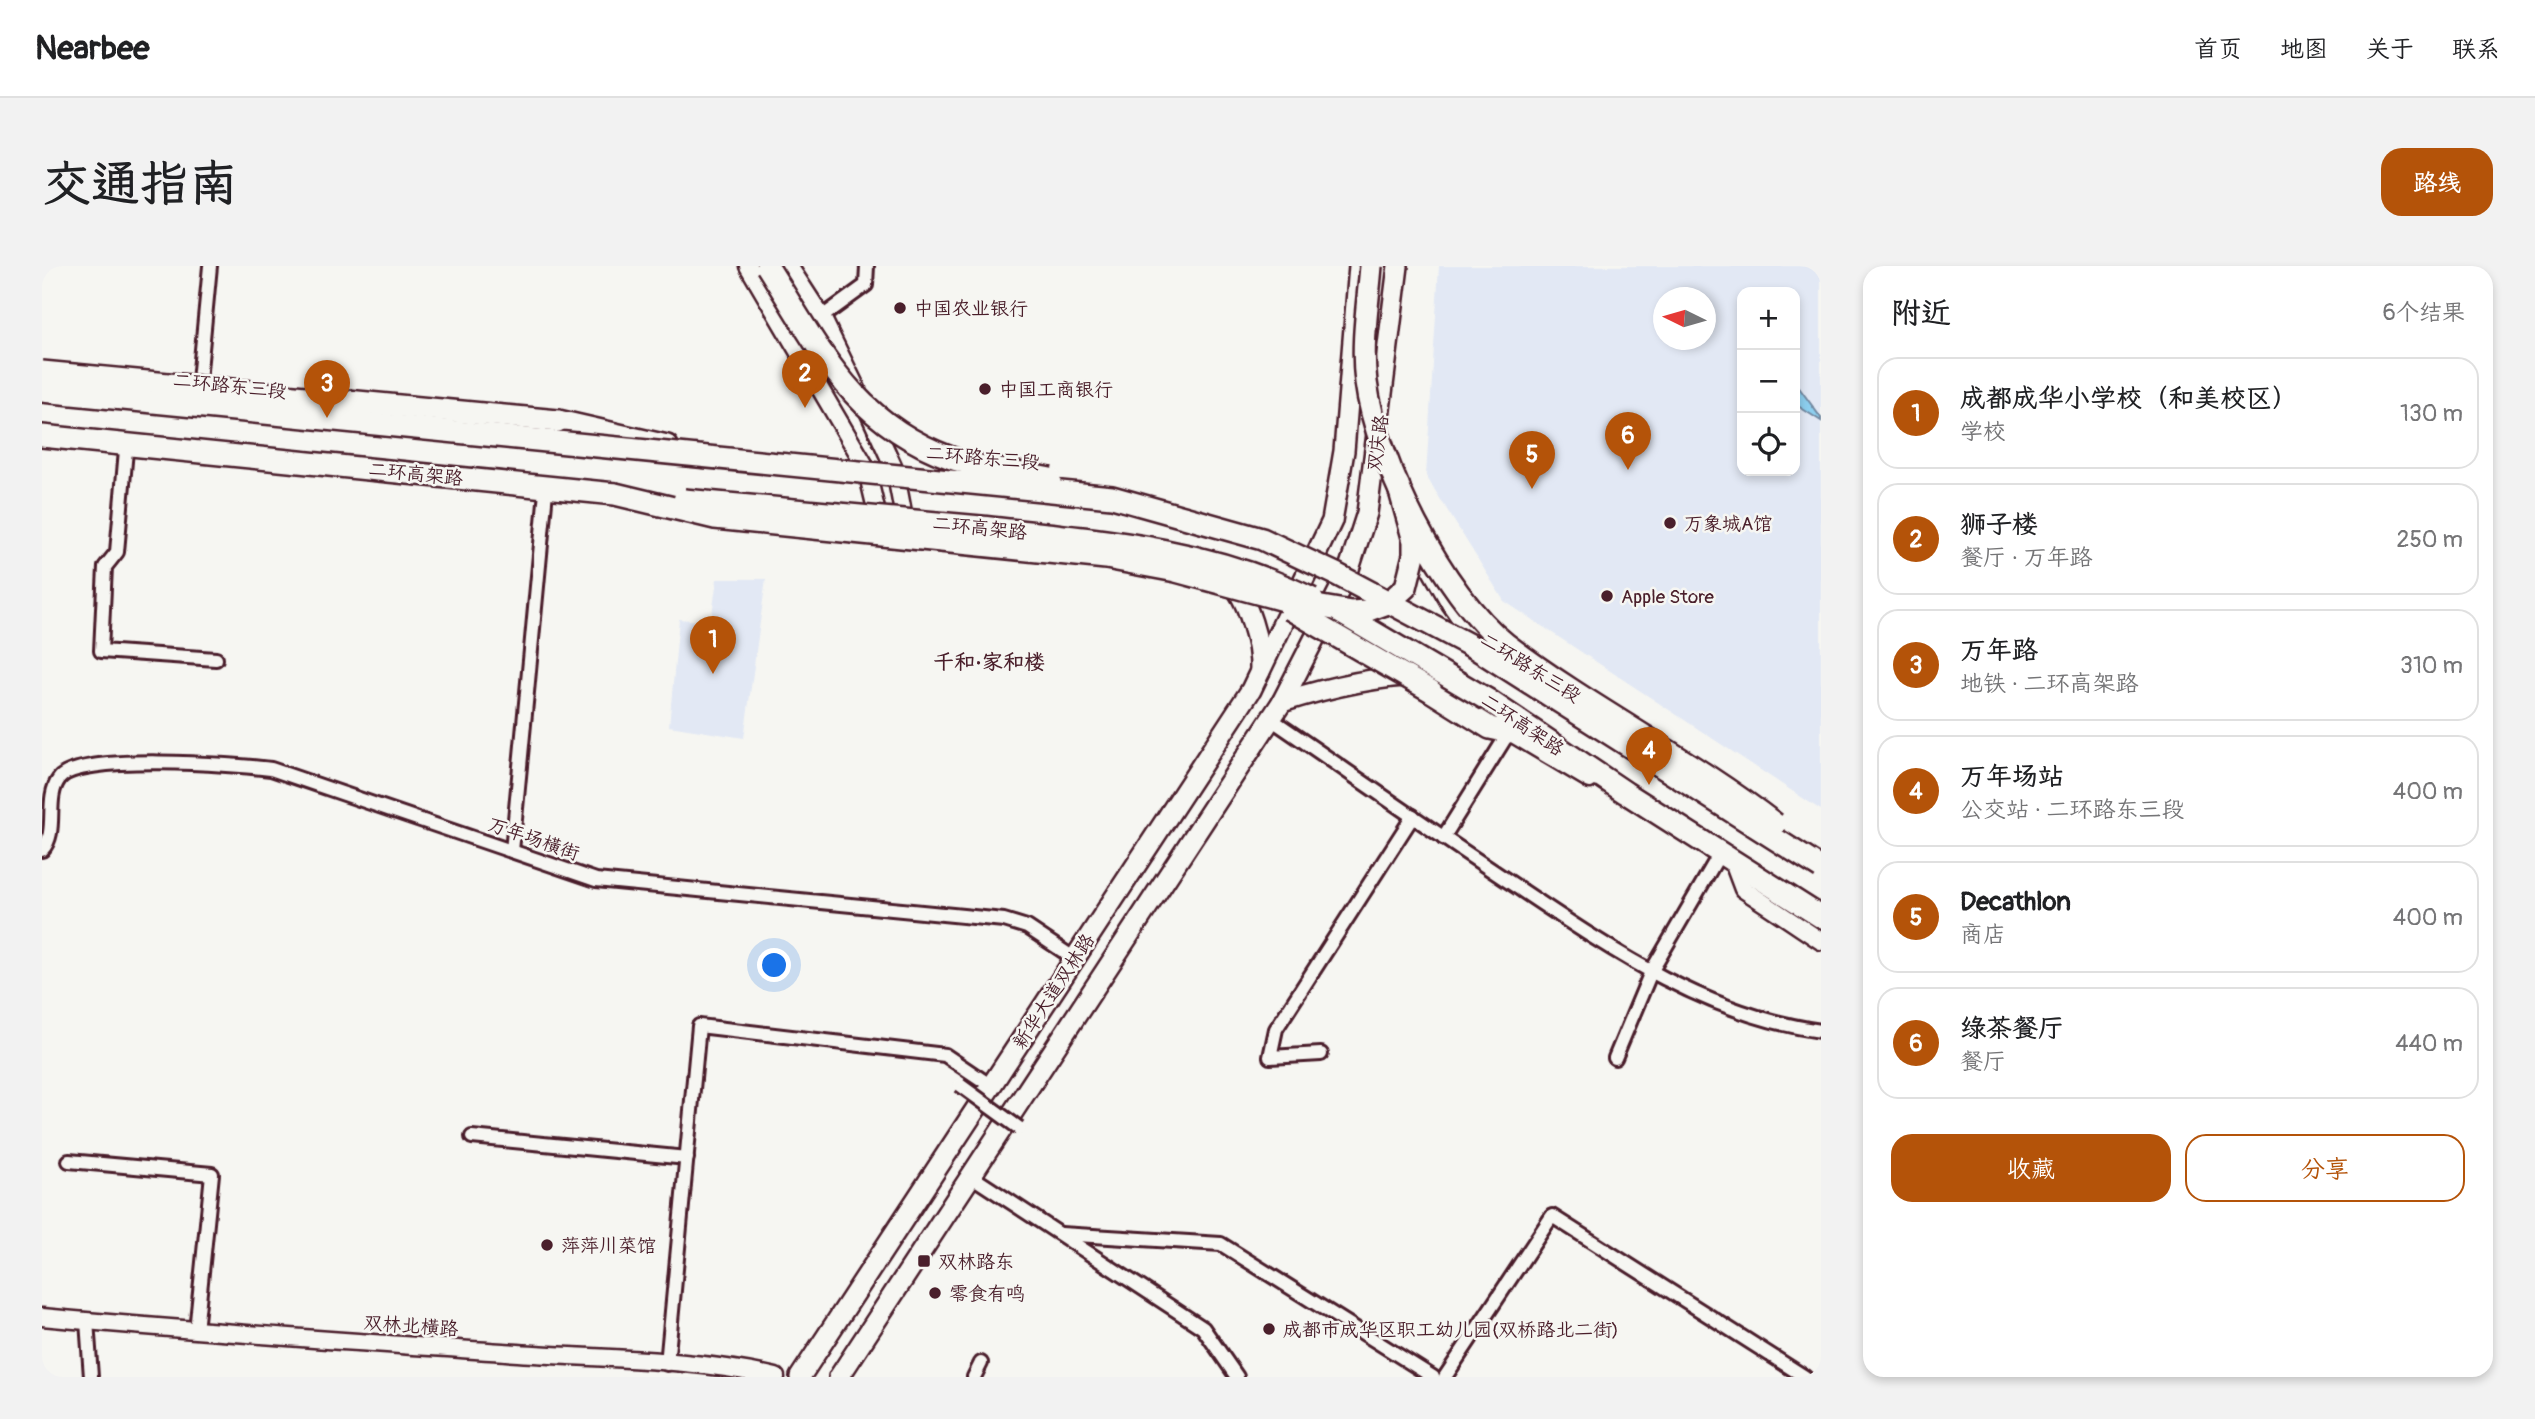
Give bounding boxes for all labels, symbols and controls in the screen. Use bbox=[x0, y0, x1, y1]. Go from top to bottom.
text: Nearbee bbox=[35, 28, 149, 69]
text: 首页 bbox=[2194, 35, 2242, 64]
text: 地图 bbox=[2280, 35, 2328, 64]
text: 关于 bbox=[2366, 35, 2414, 64]
text: 联系 bbox=[2452, 35, 2500, 64]
button: 路线 bbox=[2381, 148, 2493, 216]
text: 交通指南 bbox=[42, 154, 238, 215]
north arrow bbox=[1653, 287, 1716, 350]
map controls bbox=[1737, 287, 1800, 476]
button: + bbox=[1737, 287, 1800, 350]
text: 附近 bbox=[1891, 295, 1951, 332]
place label: 中国农业银行 bbox=[914, 297, 1028, 321]
text: 6个结果 bbox=[2383, 298, 2465, 327]
marker: 中国农业银行 bbox=[892, 300, 908, 316]
pin: 2 bbox=[782, 350, 828, 408]
button: − bbox=[1737, 350, 1800, 413]
pin: 3 bbox=[304, 360, 350, 418]
street label: 二环路东三段 bbox=[172, 368, 288, 404]
place label: 中国工商银行 bbox=[999, 378, 1113, 402]
marker: 中国工商银行 bbox=[977, 381, 993, 397]
text: 成都成华小学校（和美校区） bbox=[1960, 383, 2298, 415]
text: 1 bbox=[1912, 399, 1921, 428]
text: 130 m bbox=[2400, 399, 2463, 428]
pin: 6 bbox=[1605, 412, 1651, 470]
street label: 双庆路 bbox=[1362, 413, 1394, 473]
button: locate bbox=[1737, 413, 1800, 476]
text: 学校 bbox=[1960, 417, 2006, 446]
pin: 5 bbox=[1509, 431, 1555, 489]
street label: 二环路东三段 bbox=[925, 441, 1041, 475]
street label: 二环高架路 bbox=[367, 457, 464, 491]
text: 狮子楼 bbox=[1960, 509, 2038, 541]
street label: 二环高架路 bbox=[931, 511, 1028, 545]
place label: 万象城A馆 bbox=[1684, 512, 1772, 536]
marker: 万象城A馆 bbox=[1662, 515, 1678, 531]
text: 2 bbox=[1910, 525, 1922, 554]
text: 250 m bbox=[2397, 525, 2463, 554]
text: 餐厅 · 万年路 bbox=[1960, 543, 2092, 572]
place label: Apple Store bbox=[1621, 585, 1715, 609]
marker: Apple Store bbox=[1599, 588, 1615, 604]
pin: 1 bbox=[690, 616, 736, 674]
street label: 二环路东三段 bbox=[1476, 627, 1585, 708]
text: 万年路 bbox=[1960, 635, 2038, 667]
district label: 千和·家和楼 bbox=[933, 649, 1045, 676]
text: 3 bbox=[1910, 651, 1922, 680]
text: 310 m bbox=[2400, 651, 2463, 680]
text: 地铁 · 二环高架路 bbox=[1960, 669, 2138, 698]
street label: 二环高架路 bbox=[1476, 688, 1569, 761]
pin: 4 bbox=[1626, 727, 1672, 785]
text: 万年场站 bbox=[1960, 761, 2064, 793]
text: 4 bbox=[1909, 777, 1923, 806]
text: 400 m bbox=[2393, 777, 2463, 806]
text: 公交站 · 二环路东三段 bbox=[1960, 795, 2184, 824]
street label: 万年场横街 bbox=[485, 812, 583, 866]
text: Decathlon bbox=[1960, 886, 2071, 918]
text: 5 bbox=[1910, 903, 1922, 932]
text: 400 m bbox=[2393, 903, 2463, 932]
text: 商店 bbox=[1960, 920, 2006, 949]
street label: 新华大道双林路 bbox=[1008, 929, 1100, 1054]
your location bbox=[757, 948, 791, 982]
text: 绿茶餐厅 bbox=[1960, 1013, 2064, 1045]
text: 6 bbox=[1909, 1029, 1923, 1058]
text: 440 m bbox=[2395, 1029, 2463, 1058]
text: 餐厅 bbox=[1960, 1047, 2006, 1076]
button: 收藏 bbox=[1891, 1134, 2171, 1202]
button: 分享 bbox=[2185, 1134, 2465, 1202]
place label: 萍萍川菜馆 bbox=[561, 1234, 656, 1258]
marker: 萍萍川菜馆 bbox=[539, 1237, 555, 1253]
place label: 双林路东 bbox=[938, 1250, 1014, 1274]
marker: 双林路东 bbox=[916, 1253, 932, 1269]
place label: 零食有鸣 bbox=[949, 1282, 1025, 1306]
marker: 零食有鸣 bbox=[927, 1285, 943, 1301]
street label: 双林北横路 bbox=[363, 1311, 459, 1341]
place label: 成都市成华区职工幼儿园(双桥路北二街) bbox=[1283, 1318, 1619, 1342]
marker: 成都市成华区职工幼儿园(双桥路北二街) bbox=[1261, 1321, 1277, 1337]

